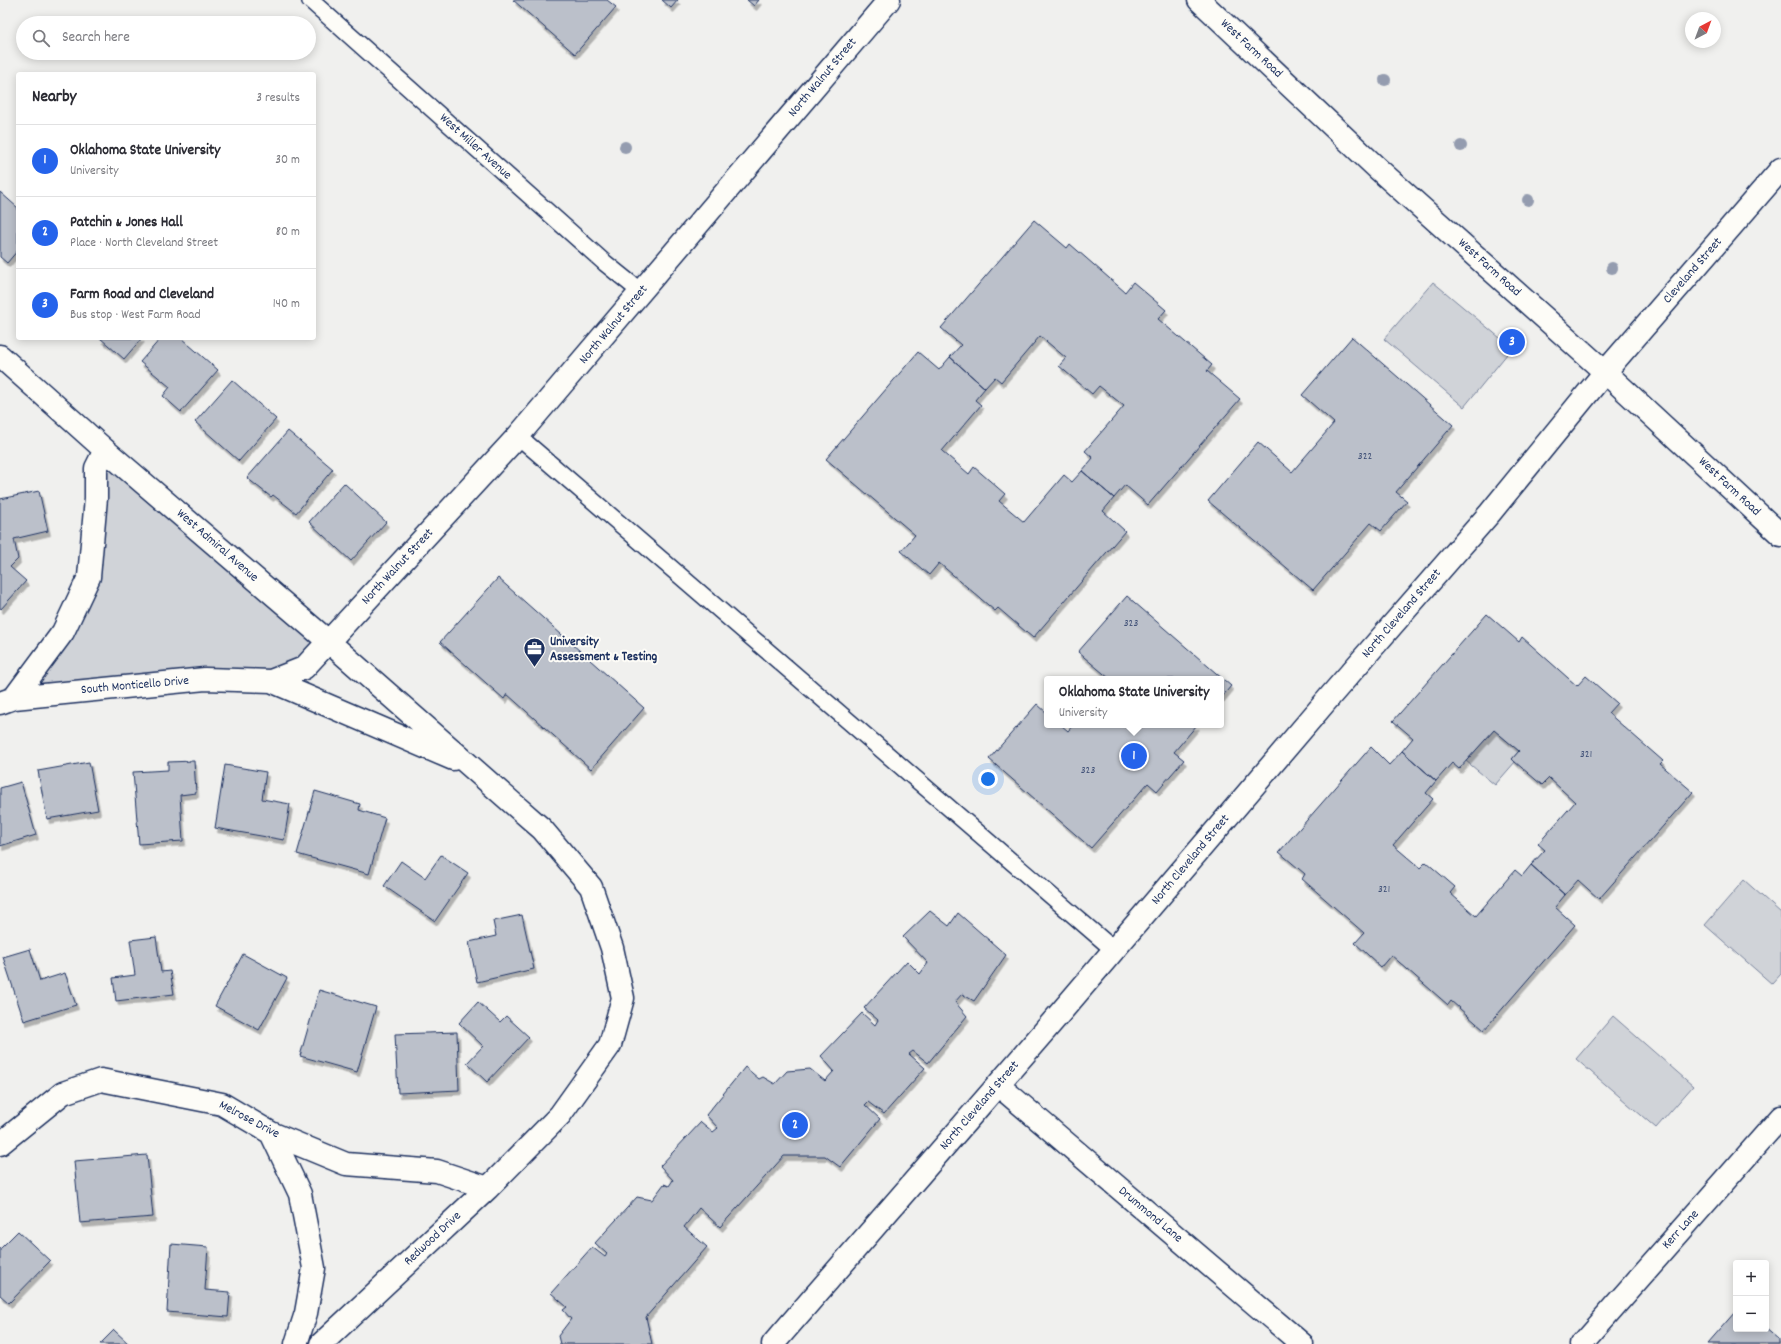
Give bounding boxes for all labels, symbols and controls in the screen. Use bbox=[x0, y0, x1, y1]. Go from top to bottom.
north arrow bbox=[1685, 12, 1721, 48]
street label: West Farm Road bbox=[1215, 15, 1287, 83]
search box bbox=[16, 16, 316, 60]
icon: search bbox=[30, 27, 52, 49]
text: Search here bbox=[62, 27, 130, 49]
street label: North Walnut Street bbox=[784, 34, 862, 122]
text: Nearby bbox=[32, 86, 76, 110]
text: 3 results bbox=[256, 89, 300, 108]
street label: West Miller Avenue bbox=[435, 109, 516, 185]
text: Oklahoma State University bbox=[70, 140, 220, 162]
text: 1 bbox=[44, 151, 46, 170]
text: 30 m bbox=[275, 151, 300, 170]
text: University bbox=[70, 162, 119, 181]
text: Patchin & Jones Hall bbox=[70, 212, 183, 234]
text: 2 bbox=[42, 223, 48, 242]
text: 80 m bbox=[276, 223, 300, 242]
text: Place · North Cleveland Street bbox=[70, 234, 218, 253]
street label: West Farm Road bbox=[1453, 234, 1525, 302]
street label: Cleveland Street bbox=[1659, 234, 1727, 308]
street label: North Walnut Street bbox=[575, 281, 653, 369]
text: Farm Road and Cleveland bbox=[70, 284, 214, 306]
text: 3 bbox=[42, 295, 48, 314]
text: 140 m bbox=[273, 295, 300, 314]
text: Bus stop · West Farm Road bbox=[70, 306, 201, 325]
pin: 3 bbox=[1499, 327, 1525, 357]
house number: 322 bbox=[1358, 449, 1372, 465]
street label: West Farm Road bbox=[1693, 453, 1765, 521]
street label: West Admiral Avenue bbox=[172, 505, 262, 587]
street label: North Walnut Street bbox=[358, 524, 439, 609]
street label: North Cleveland Street bbox=[1358, 565, 1446, 663]
house number: 323 bbox=[1124, 616, 1138, 632]
place label: University Assessment & Testing bbox=[550, 633, 657, 667]
office icon: University Assessment & Testing bbox=[522, 636, 548, 669]
street label: South Monticello Drive bbox=[80, 672, 190, 700]
popup bbox=[1044, 676, 1224, 728]
text: Oklahoma State University bbox=[1059, 682, 1209, 704]
text: University bbox=[1059, 704, 1107, 723]
pin: 1 bbox=[1121, 741, 1147, 771]
house number: 321 bbox=[1580, 747, 1592, 763]
house number: 323 bbox=[1081, 763, 1095, 779]
your location bbox=[978, 769, 998, 789]
street label: North Cleveland Street bbox=[1147, 810, 1235, 909]
house number: 321 bbox=[1378, 882, 1390, 898]
street label: North Cleveland Street bbox=[936, 1057, 1024, 1155]
street label: Melrose Drive bbox=[215, 1096, 283, 1144]
pin: 2 bbox=[782, 1110, 808, 1140]
street label: Drummond Lane bbox=[1114, 1182, 1187, 1248]
street label: Kerr Lane bbox=[1658, 1206, 1704, 1254]
street label: Redwood Drive bbox=[400, 1207, 466, 1271]
map controls bbox=[1733, 1260, 1769, 1332]
button: + bbox=[1733, 1260, 1769, 1296]
button: − bbox=[1733, 1296, 1769, 1332]

